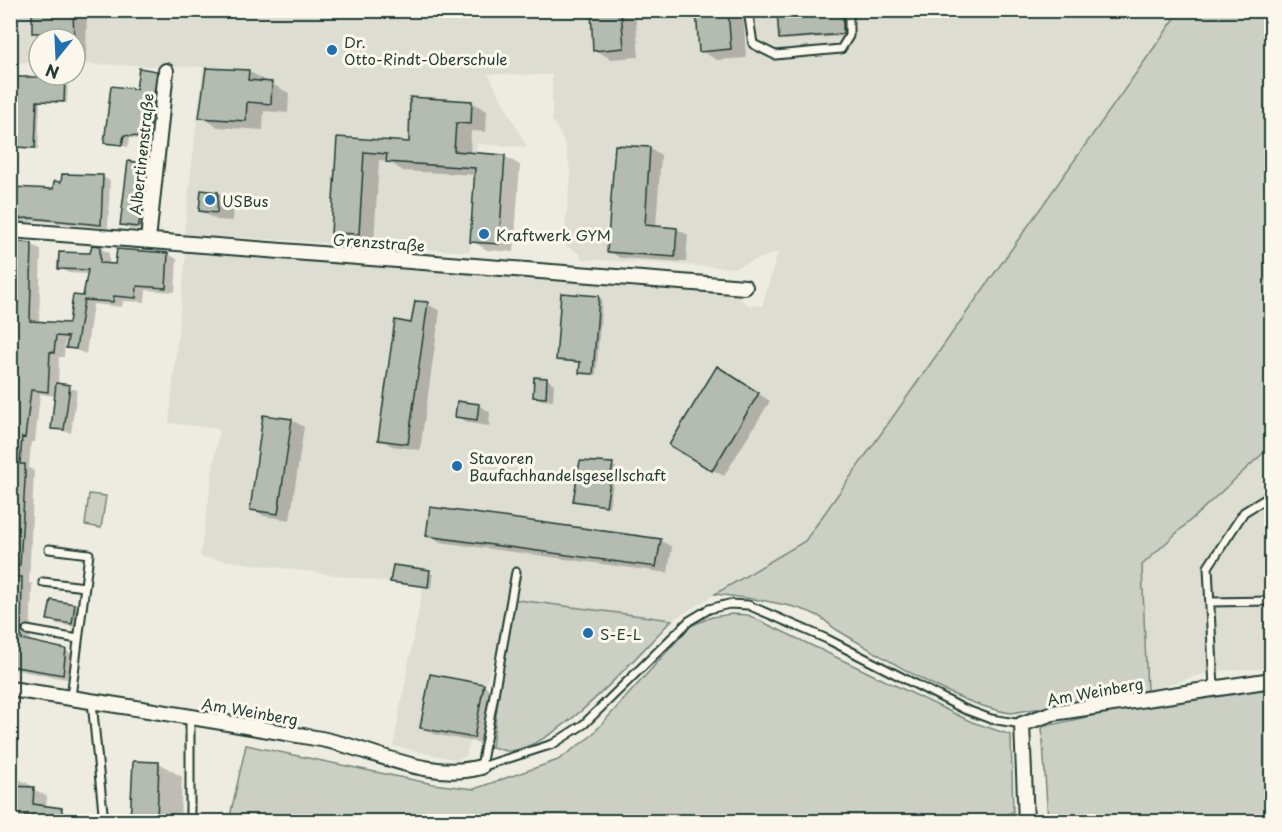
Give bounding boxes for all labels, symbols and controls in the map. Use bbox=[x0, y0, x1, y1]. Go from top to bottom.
north arrow bbox=[27, 27, 87, 87]
place label: Dr. Otto-Rindt-Oberschule bbox=[344, 30, 507, 70]
marker: Dr. Otto-Rindt-Oberschule bbox=[325, 43, 339, 57]
text: N bbox=[42, 59, 62, 86]
street label: Albertinenstraße bbox=[123, 92, 159, 216]
place label: USBus bbox=[222, 189, 268, 212]
marker: USBus bbox=[203, 193, 217, 207]
place label: Kraftwerk GYM bbox=[496, 223, 611, 246]
street label: Grenzstraße bbox=[332, 227, 426, 257]
marker: Kraftwerk GYM bbox=[477, 227, 491, 241]
place label: Stavoren Baufachhandelsgesellschaft bbox=[469, 446, 666, 486]
marker: Stavoren Baufachhandelsgesellschaft bbox=[450, 459, 464, 473]
place label: S-E-L bbox=[600, 622, 642, 645]
marker: S-E-L bbox=[581, 626, 595, 640]
street label: Am Weinberg bbox=[1045, 671, 1145, 711]
street label: Am Weinberg bbox=[200, 691, 300, 731]

